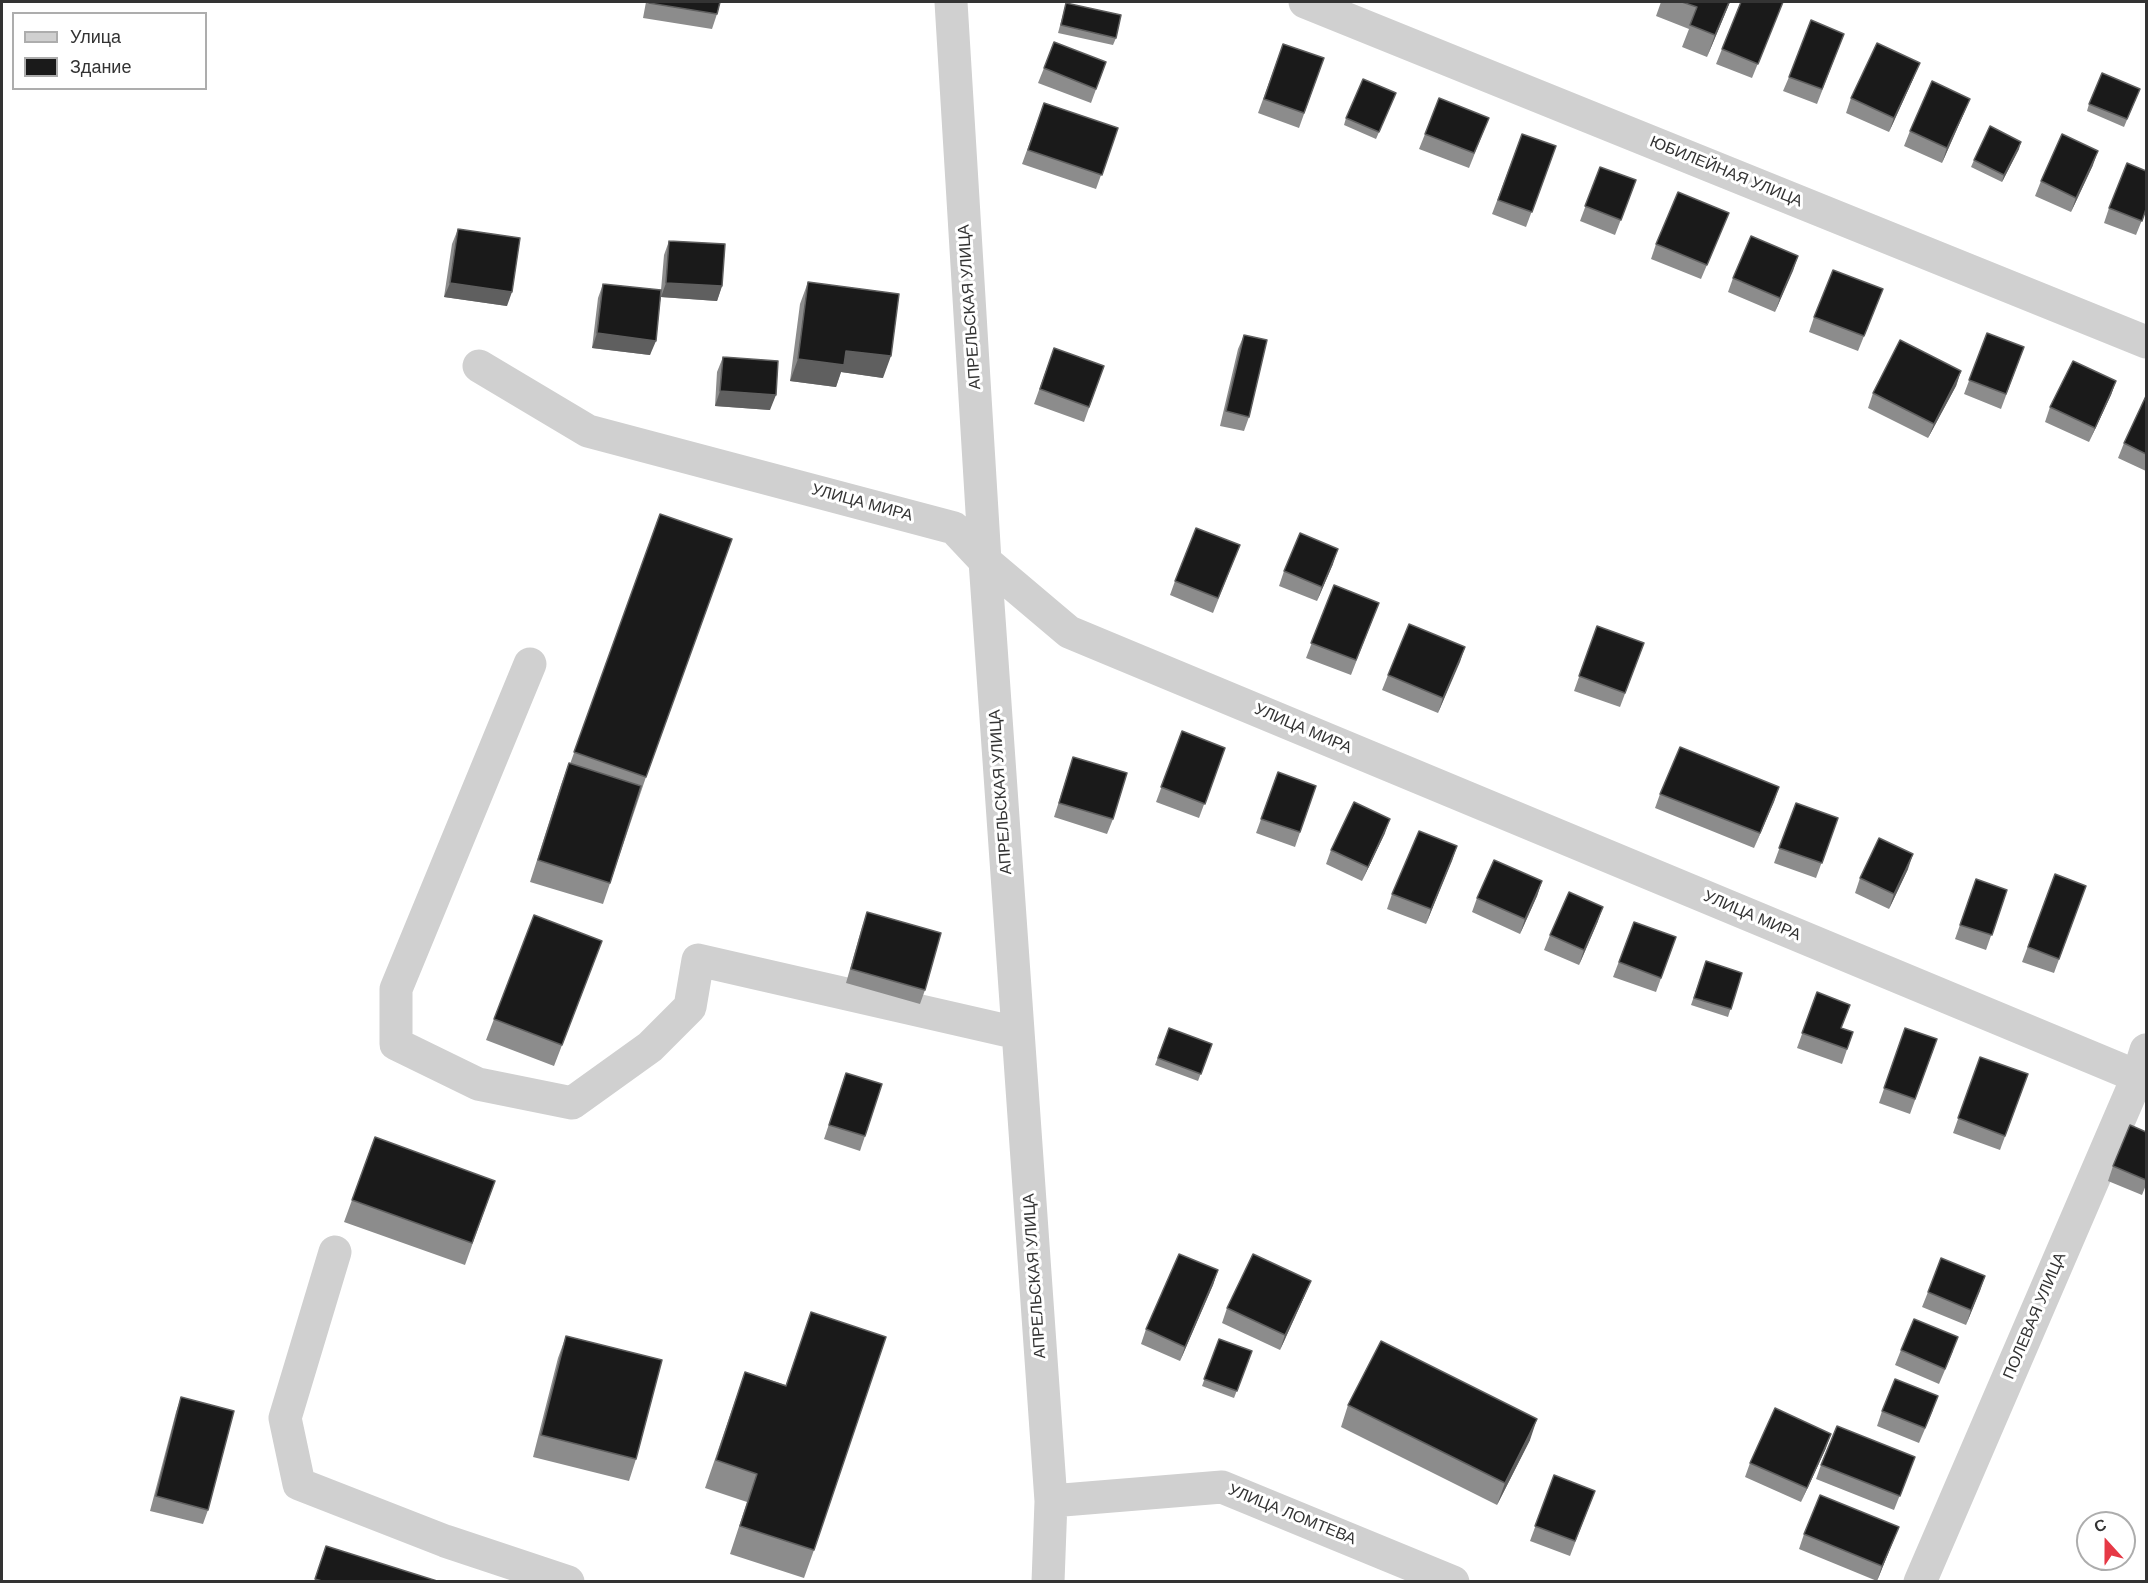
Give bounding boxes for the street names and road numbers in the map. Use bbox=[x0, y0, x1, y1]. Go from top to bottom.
street label: ЮБИЛЕЙНАЯ УЛИЦА bbox=[1647, 133, 1805, 211]
street label: АПРЕЛЬСКАЯ УЛИЦА bbox=[955, 224, 985, 390]
street label: УЛИЦА МИРА bbox=[809, 480, 915, 526]
street label: УЛИЦА МИРА bbox=[1252, 700, 1354, 758]
street label: АПРЕЛЬСКАЯ УЛИЦА bbox=[986, 709, 1016, 875]
street label: УЛИЦА МИРА bbox=[1701, 887, 1803, 945]
street label: АПРЕЛЬСКАЯ УЛИЦА bbox=[1020, 1193, 1050, 1359]
street label: ПОЛЕВАЯ УЛИЦА bbox=[2000, 1250, 2070, 1382]
street label: УЛИЦА ЛОМТЕВА bbox=[1225, 1481, 1359, 1549]

